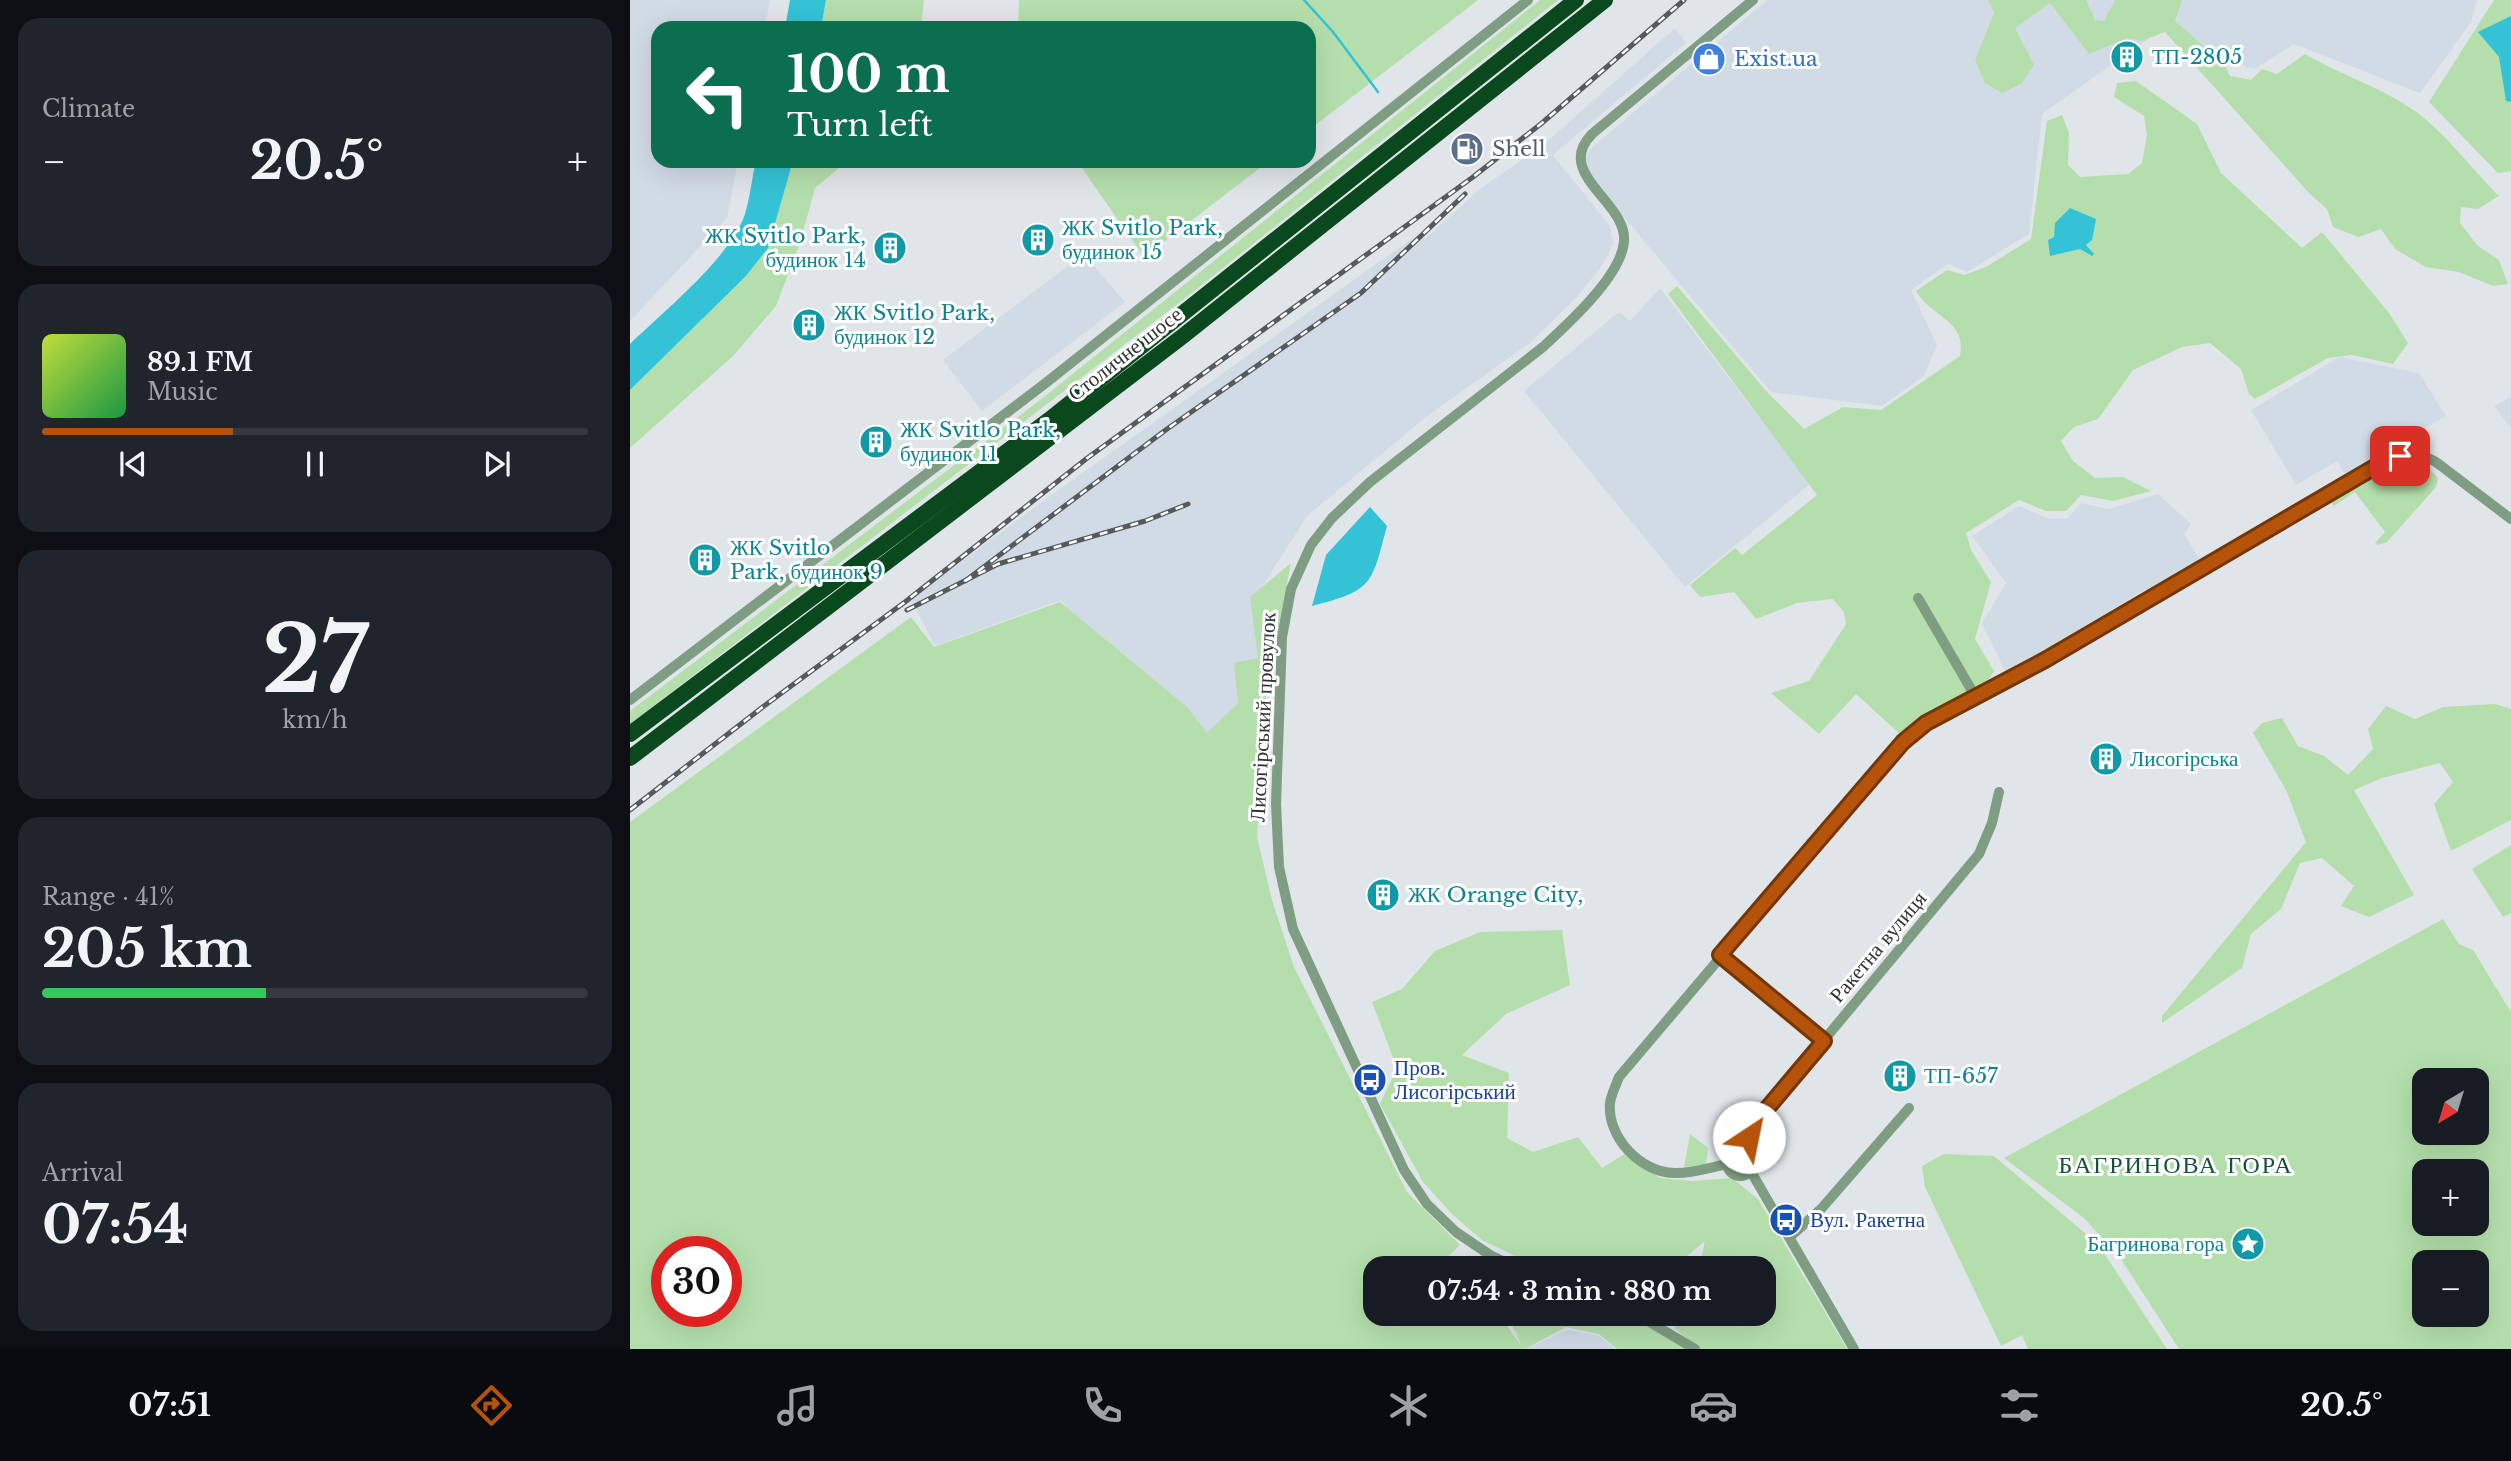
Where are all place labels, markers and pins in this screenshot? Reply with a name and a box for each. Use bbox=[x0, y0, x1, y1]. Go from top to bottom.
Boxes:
building icon: ТП-2805 bbox=[2108, 38, 2146, 76]
shop icon: Exist.ua bbox=[1690, 40, 1728, 78]
place label: ТП-2805 bbox=[2152, 44, 2242, 70]
place label: Exist.ua bbox=[1734, 46, 1818, 72]
fuel station icon: Shell bbox=[1448, 130, 1486, 168]
place label: Shell bbox=[1492, 136, 1546, 162]
place label: ЖК Svitlo Park, будинок 15 bbox=[1062, 215, 1223, 265]
building icon: ЖК Svitlo Park, будинок 15 bbox=[1019, 221, 1057, 259]
place label: ЖК Svitlo Park, будинок 14 bbox=[705, 223, 866, 273]
building icon: ЖК Svitlo Park, будинок 14 bbox=[871, 229, 909, 267]
place label: ЖК Svitlo Park, будинок 12 bbox=[834, 300, 995, 350]
building icon: ЖК Svitlo Park, будинок 12 bbox=[790, 306, 828, 344]
place label: ЖК Svitlo Park, будинок 11 bbox=[900, 417, 1061, 467]
building icon: ЖК Svitlo Park, будинок 11 bbox=[857, 423, 895, 461]
pin bbox=[2370, 426, 2430, 486]
place label: ЖК Svitlo Park, будинок 9 bbox=[730, 535, 883, 585]
building icon: ЖК Svitlo Park, будинок 9 bbox=[686, 541, 724, 579]
building icon: Лисогірська bbox=[2087, 740, 2125, 778]
place label: Лисогірська bbox=[2130, 746, 2239, 772]
building icon: ЖК Orange City, bbox=[1364, 876, 1402, 914]
place label: ЖК Orange City, bbox=[1408, 882, 1583, 908]
place label: Пров. Лисогірський bbox=[1394, 1055, 1516, 1105]
building icon: ТП-657 bbox=[1881, 1057, 1919, 1095]
bus stop icon: Пров. Лисогірський bbox=[1351, 1061, 1389, 1099]
place label: ТП-657 bbox=[1924, 1063, 1998, 1089]
bus stop icon: Вул. Ракетна bbox=[1767, 1201, 1805, 1239]
place label: Вул. Ракетна bbox=[1810, 1207, 1926, 1233]
place icon: Багринова гора bbox=[2229, 1225, 2267, 1263]
place label: Багринова гора bbox=[2087, 1231, 2225, 1257]

